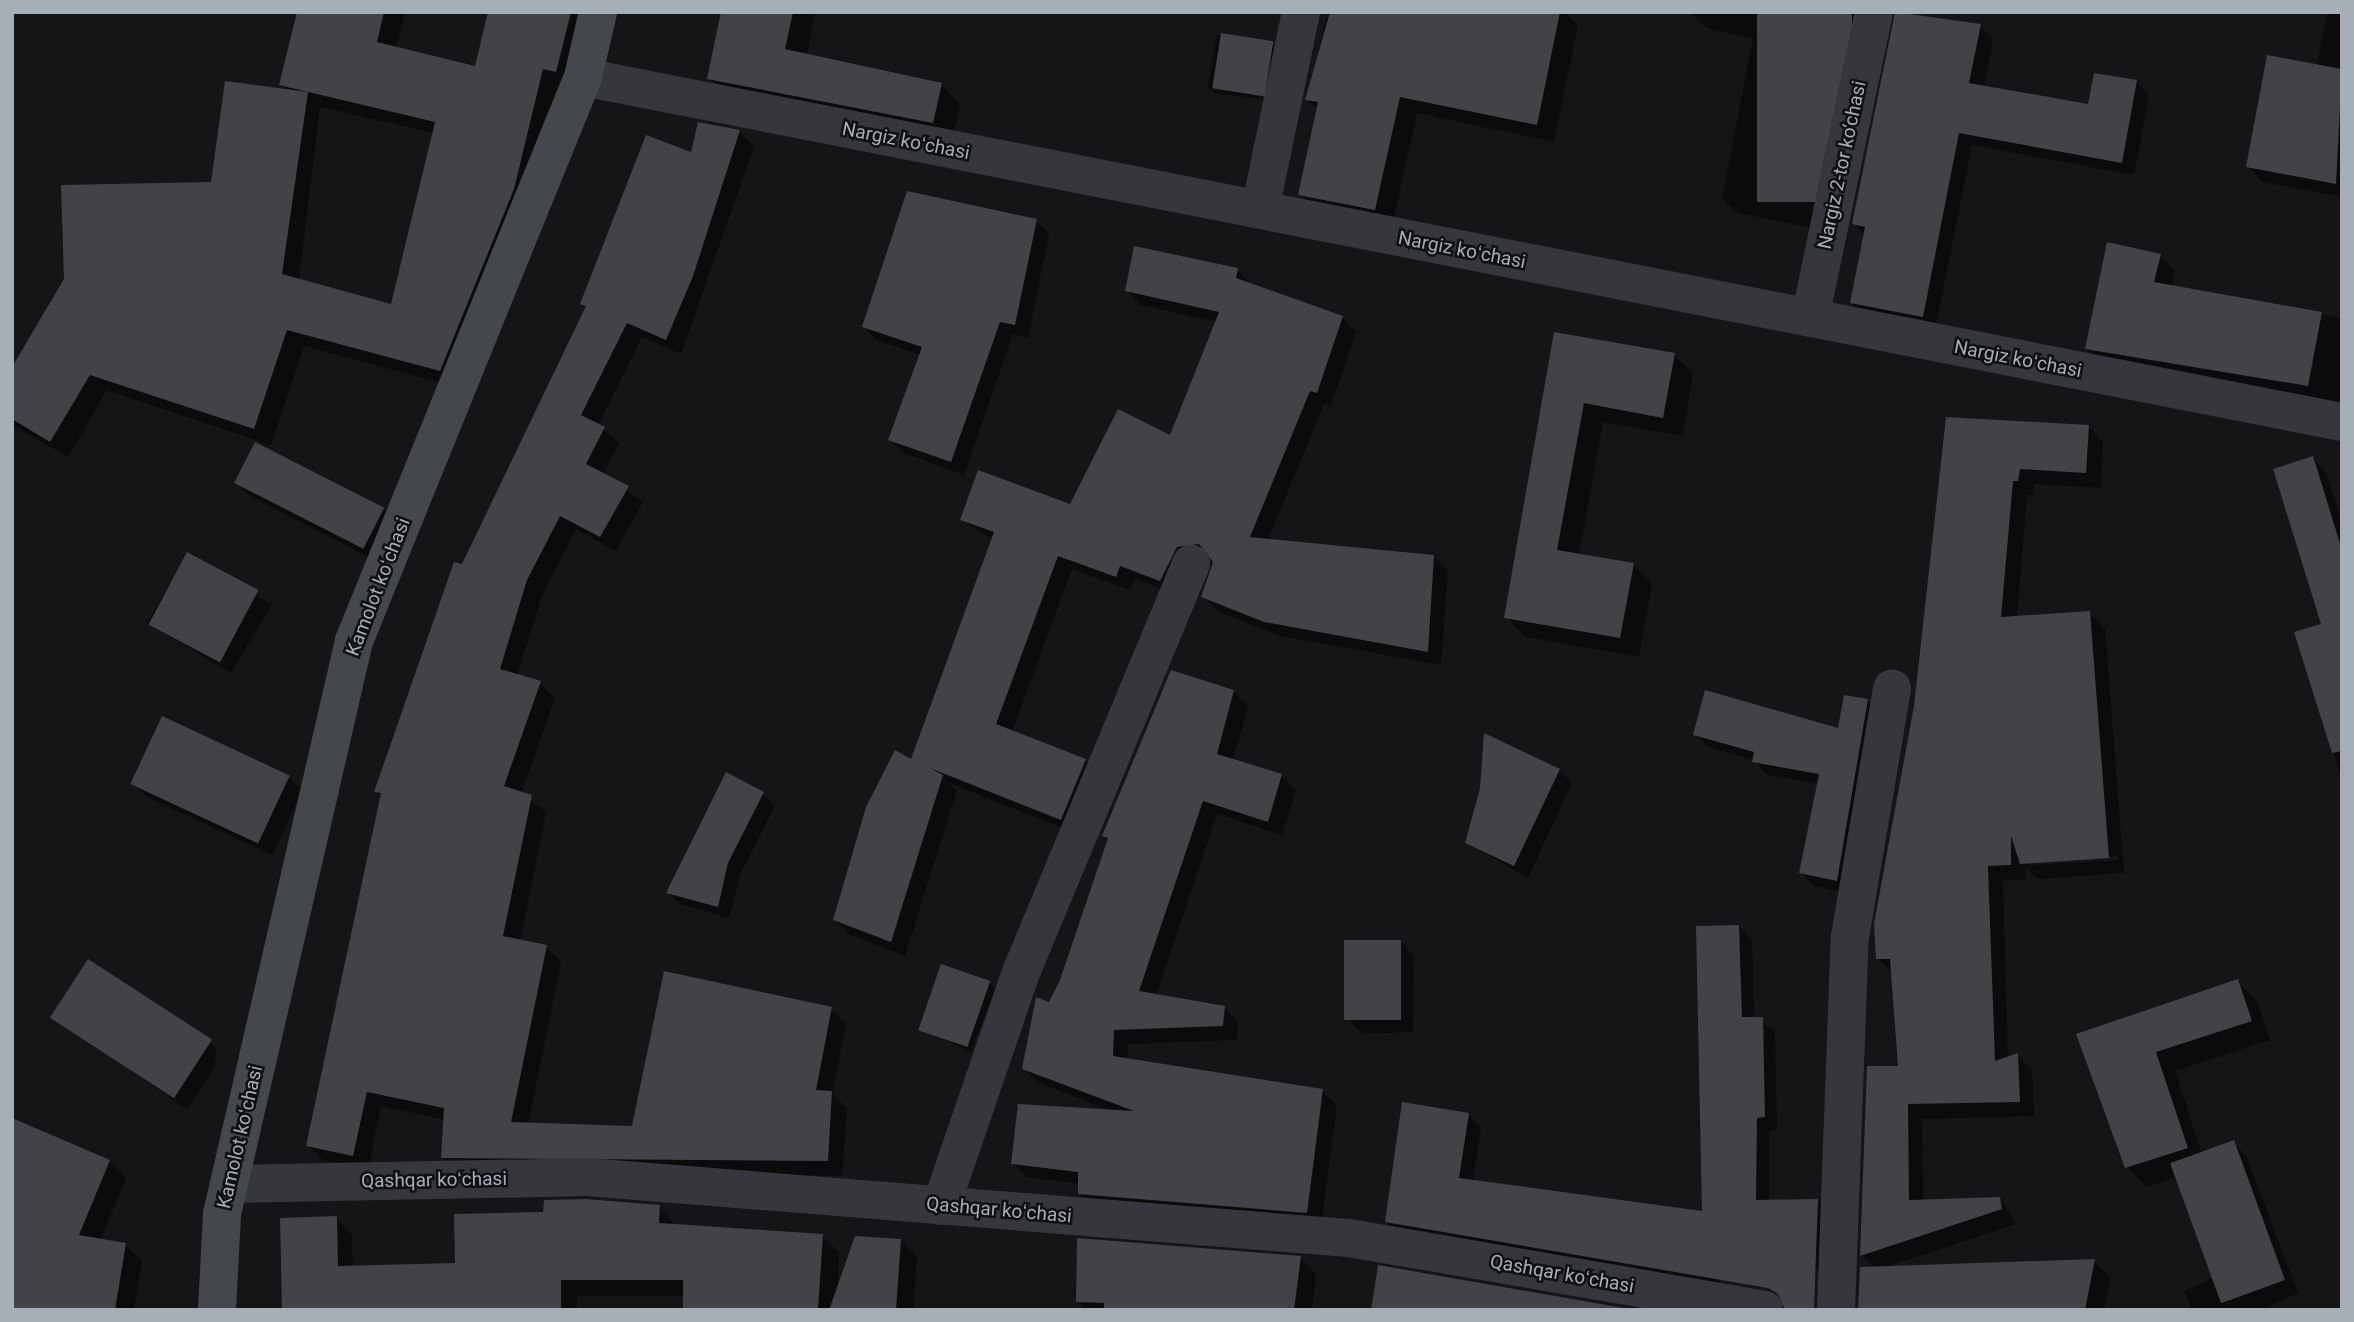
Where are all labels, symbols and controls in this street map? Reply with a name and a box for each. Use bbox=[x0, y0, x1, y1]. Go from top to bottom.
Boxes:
street label: Nargiz 2-tor ko‘chasi bbox=[1813, 79, 1871, 251]
street label: Nargiz koʻchasi bbox=[840, 117, 972, 165]
street label: Nargiz koʻchasi bbox=[1396, 226, 1528, 274]
street label: Nargiz koʻchasi bbox=[1952, 335, 2084, 383]
street label: Kamolot koʻchasi bbox=[341, 515, 415, 659]
street label: Kamolot koʻchasi bbox=[212, 1063, 268, 1211]
street label: Qashqar koʻchasi bbox=[361, 1167, 507, 1193]
street label: Qashqar koʻchasi bbox=[925, 1192, 1073, 1228]
street label: Qashqar koʻchasi bbox=[1488, 1250, 1636, 1298]

